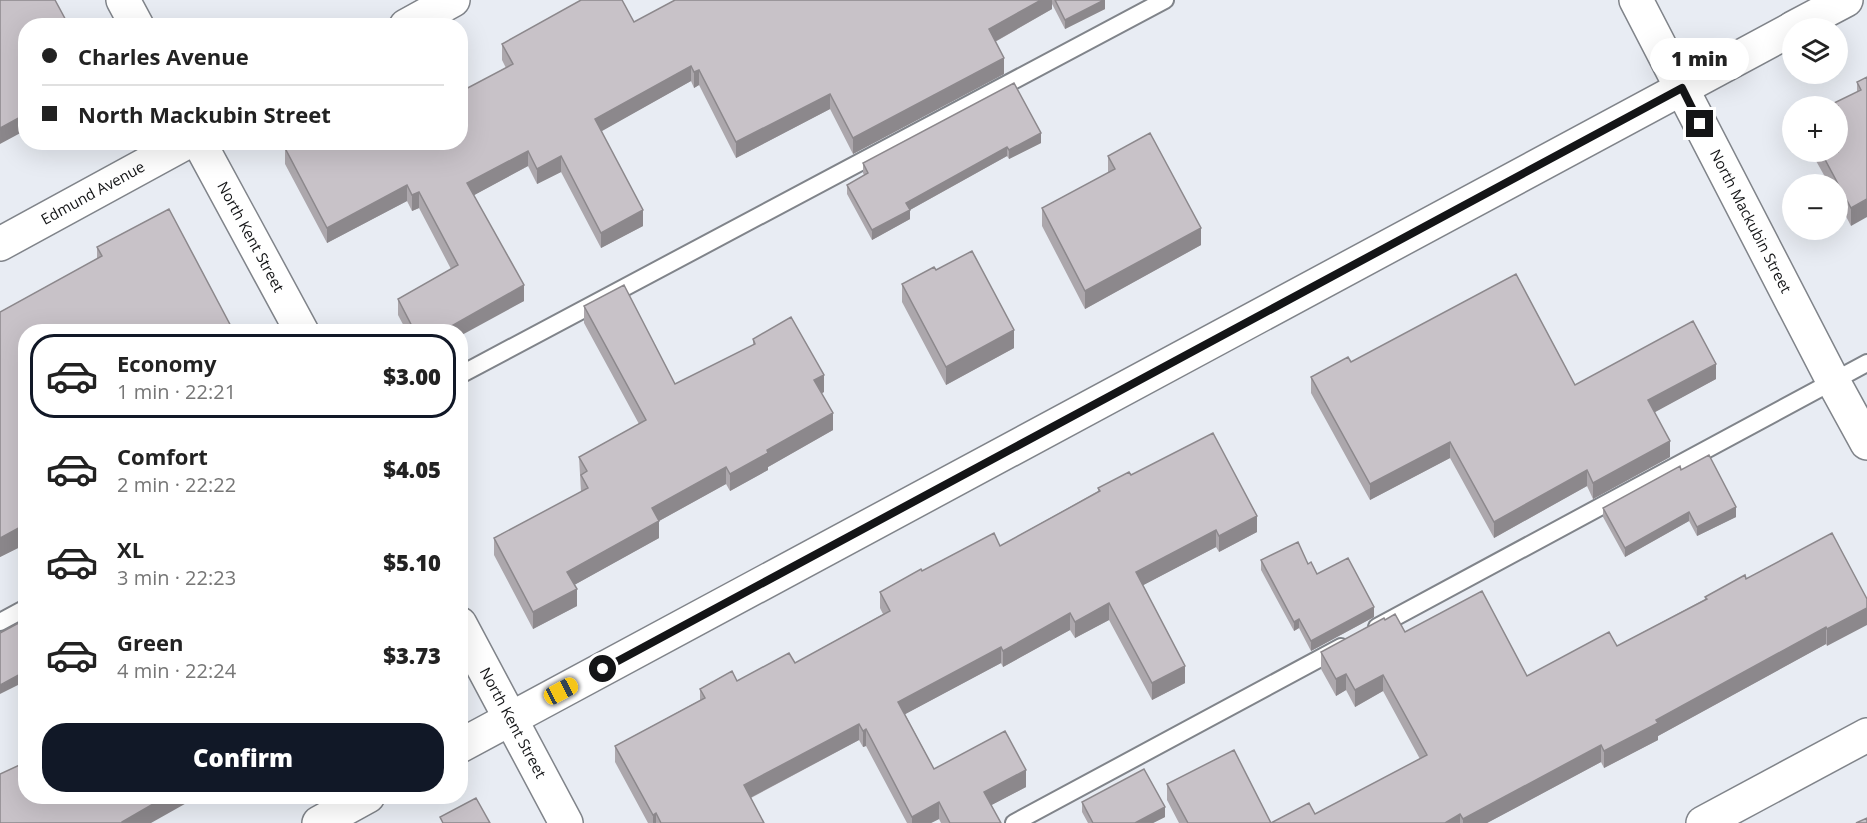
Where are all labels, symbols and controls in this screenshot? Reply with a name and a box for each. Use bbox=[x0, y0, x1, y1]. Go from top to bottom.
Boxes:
map controls bbox=[1782, 18, 1848, 240]
button: layers bbox=[1782, 18, 1848, 84]
callout: 1 min bbox=[1650, 37, 1750, 79]
text: Charles Avenue bbox=[78, 41, 249, 71]
text: 1 min bbox=[1671, 45, 1728, 72]
button: + bbox=[1782, 96, 1848, 162]
text: North Mackubin Street bbox=[78, 99, 331, 129]
route end bbox=[1686, 110, 1713, 137]
street label: North Mackubin Street bbox=[1706, 145, 1797, 296]
street label: Edmund Avenue bbox=[37, 156, 148, 229]
button: − bbox=[1782, 174, 1848, 240]
street label: North Kent Street bbox=[213, 178, 289, 295]
text: Economy bbox=[117, 348, 216, 378]
icon: car bbox=[45, 349, 99, 403]
text: $3.00 bbox=[383, 361, 441, 391]
text: 1 min · 22:21 bbox=[117, 378, 236, 405]
text: Comfort bbox=[117, 441, 208, 471]
icon: car bbox=[45, 442, 99, 496]
text: $4.05 bbox=[383, 454, 441, 484]
text: 2 min · 22:22 bbox=[117, 471, 236, 498]
text: XL bbox=[117, 534, 144, 564]
icon: car bbox=[45, 535, 99, 589]
text: $5.10 bbox=[383, 547, 441, 577]
text: 3 min · 22:23 bbox=[117, 564, 236, 591]
text: Green bbox=[117, 627, 183, 657]
icon: car bbox=[45, 628, 99, 682]
text: $3.73 bbox=[383, 640, 441, 670]
route start bbox=[589, 655, 616, 682]
text: 4 min · 22:24 bbox=[117, 657, 236, 684]
street label: North Kent Street bbox=[476, 663, 551, 781]
car bbox=[541, 675, 581, 707]
button: Confirm bbox=[42, 723, 444, 792]

